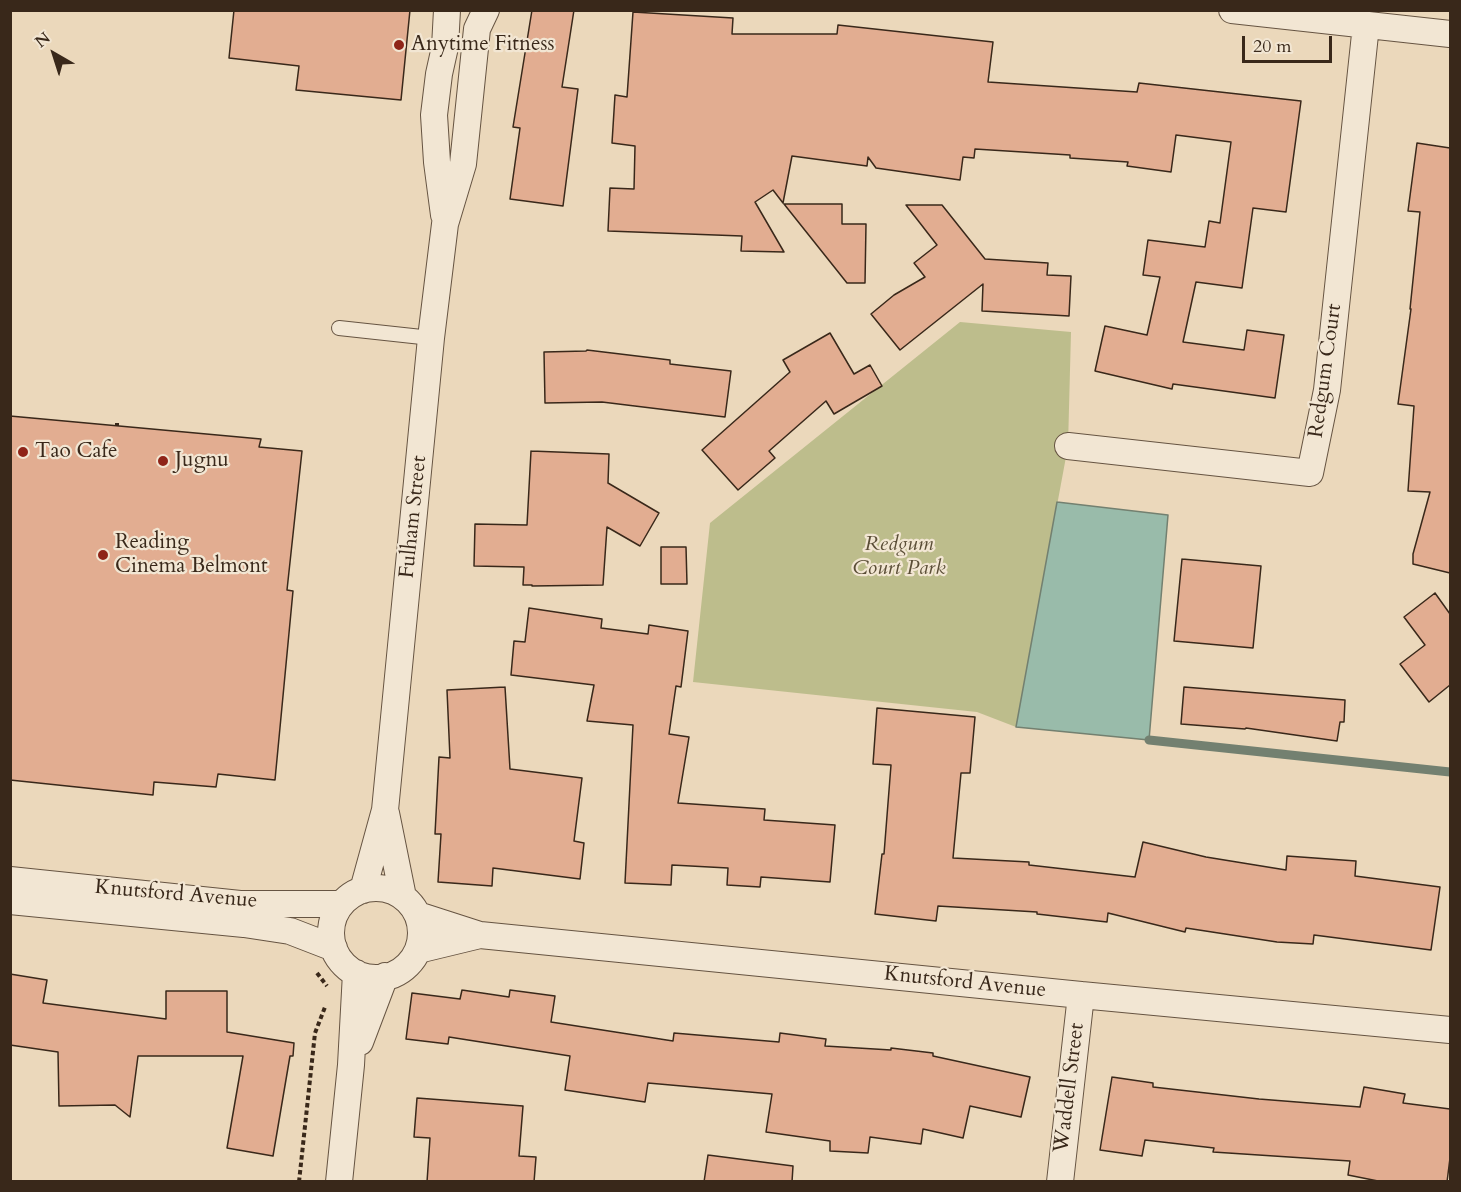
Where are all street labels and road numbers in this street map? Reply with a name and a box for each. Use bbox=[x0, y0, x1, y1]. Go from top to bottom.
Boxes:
street label: Redgum Court bbox=[1304, 302, 1348, 440]
street label: Fulham Street bbox=[395, 454, 433, 580]
street label: Knutsford Avenue bbox=[94, 875, 258, 915]
street label: Knutsford Avenue bbox=[883, 962, 1047, 1004]
street label: Waddell Street bbox=[1050, 1021, 1090, 1155]

